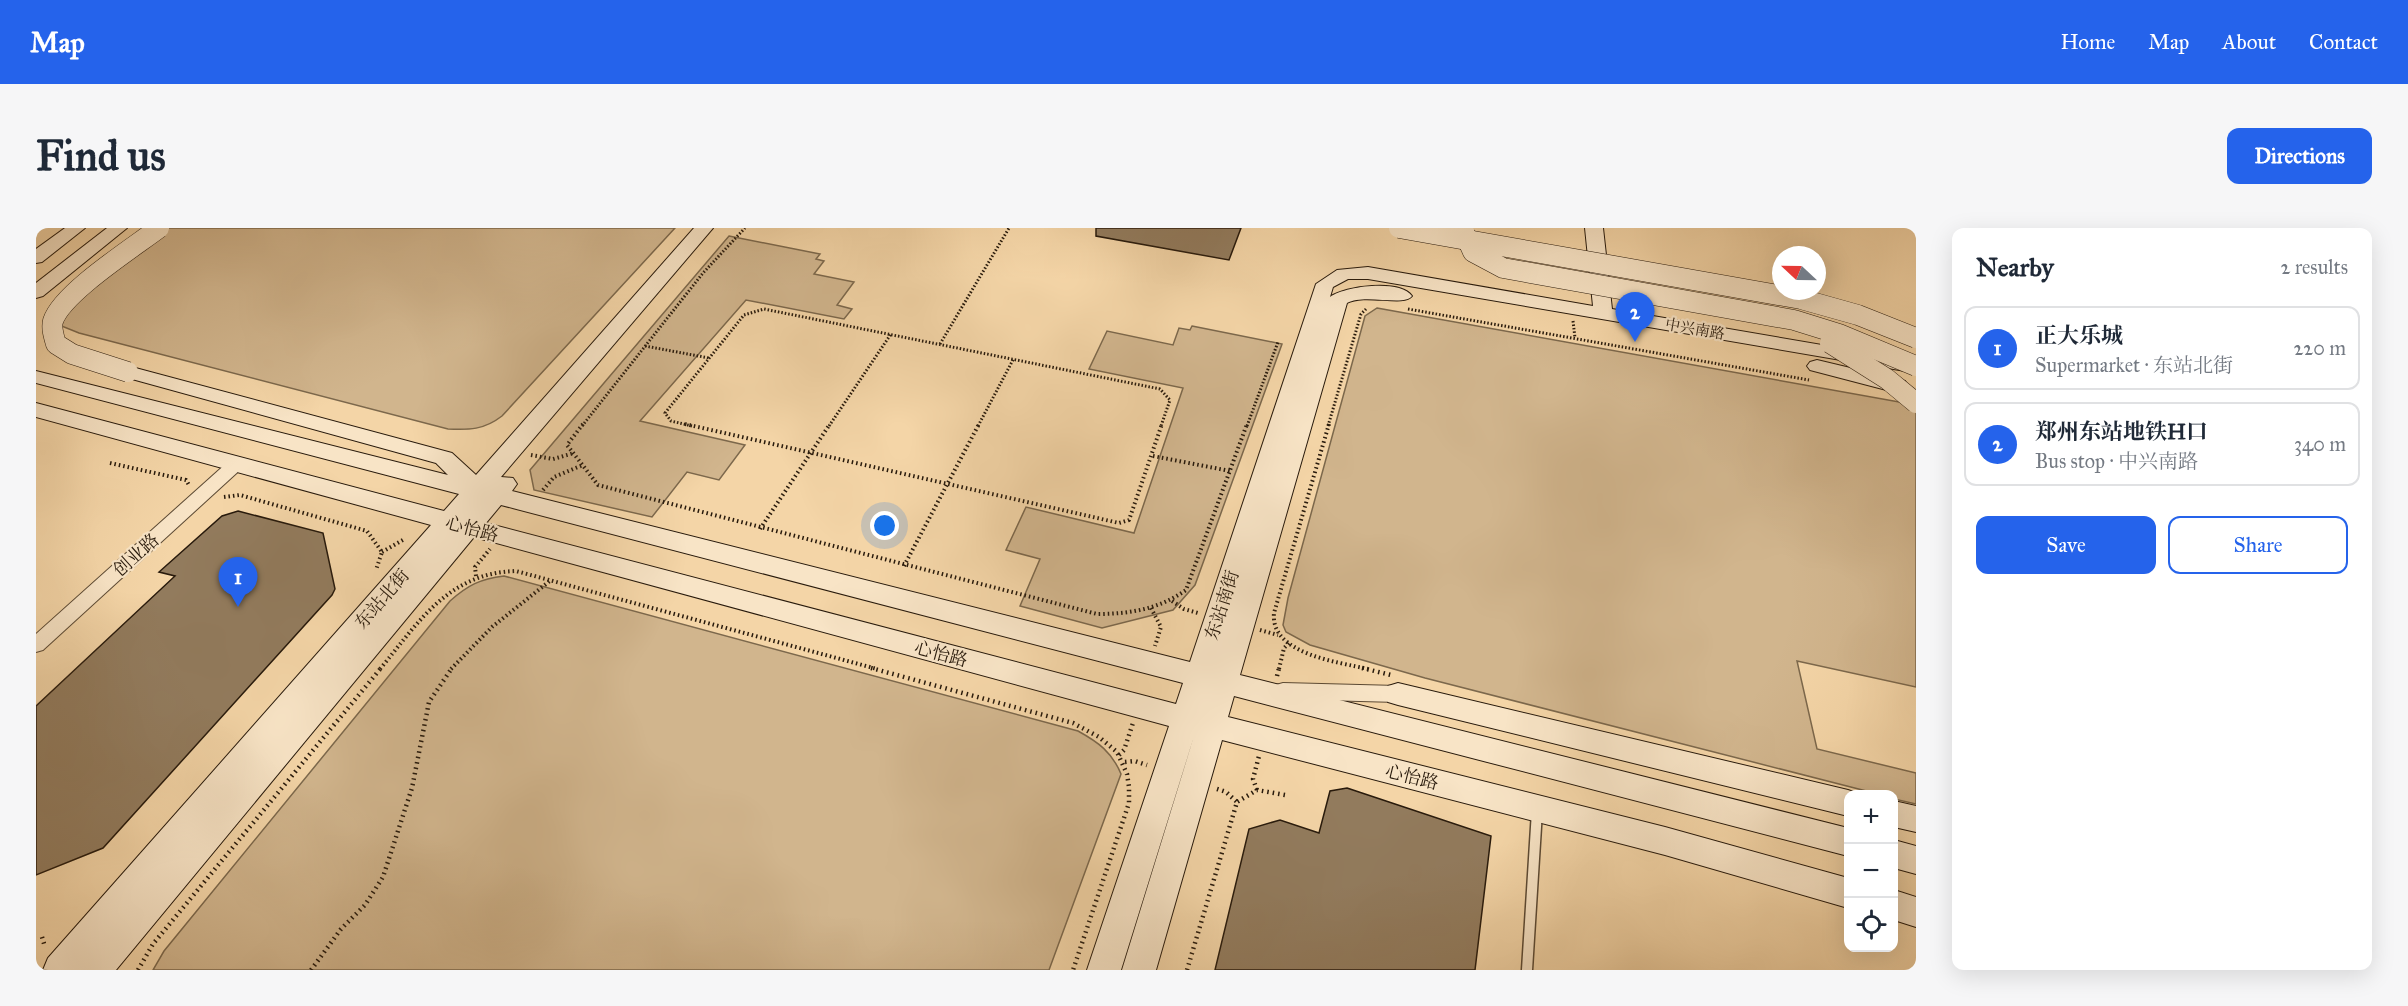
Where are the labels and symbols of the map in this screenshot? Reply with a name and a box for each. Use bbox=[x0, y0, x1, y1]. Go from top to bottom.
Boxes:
north arrow bbox=[1772, 246, 1826, 300]
pin: 2 bbox=[1616, 292, 1654, 342]
street label: 中兴南路 bbox=[1664, 315, 1726, 343]
street label: 心怡路 bbox=[443, 511, 501, 547]
your location bbox=[870, 511, 899, 540]
street label: 创业路 bbox=[109, 529, 163, 581]
pin: 1 bbox=[218, 558, 258, 607]
street label: 东站北街 bbox=[350, 565, 414, 633]
street label: 东站南街 bbox=[1200, 567, 1244, 643]
street label: 心怡路 bbox=[912, 636, 970, 672]
street label: 心怡路 bbox=[1383, 760, 1441, 794]

